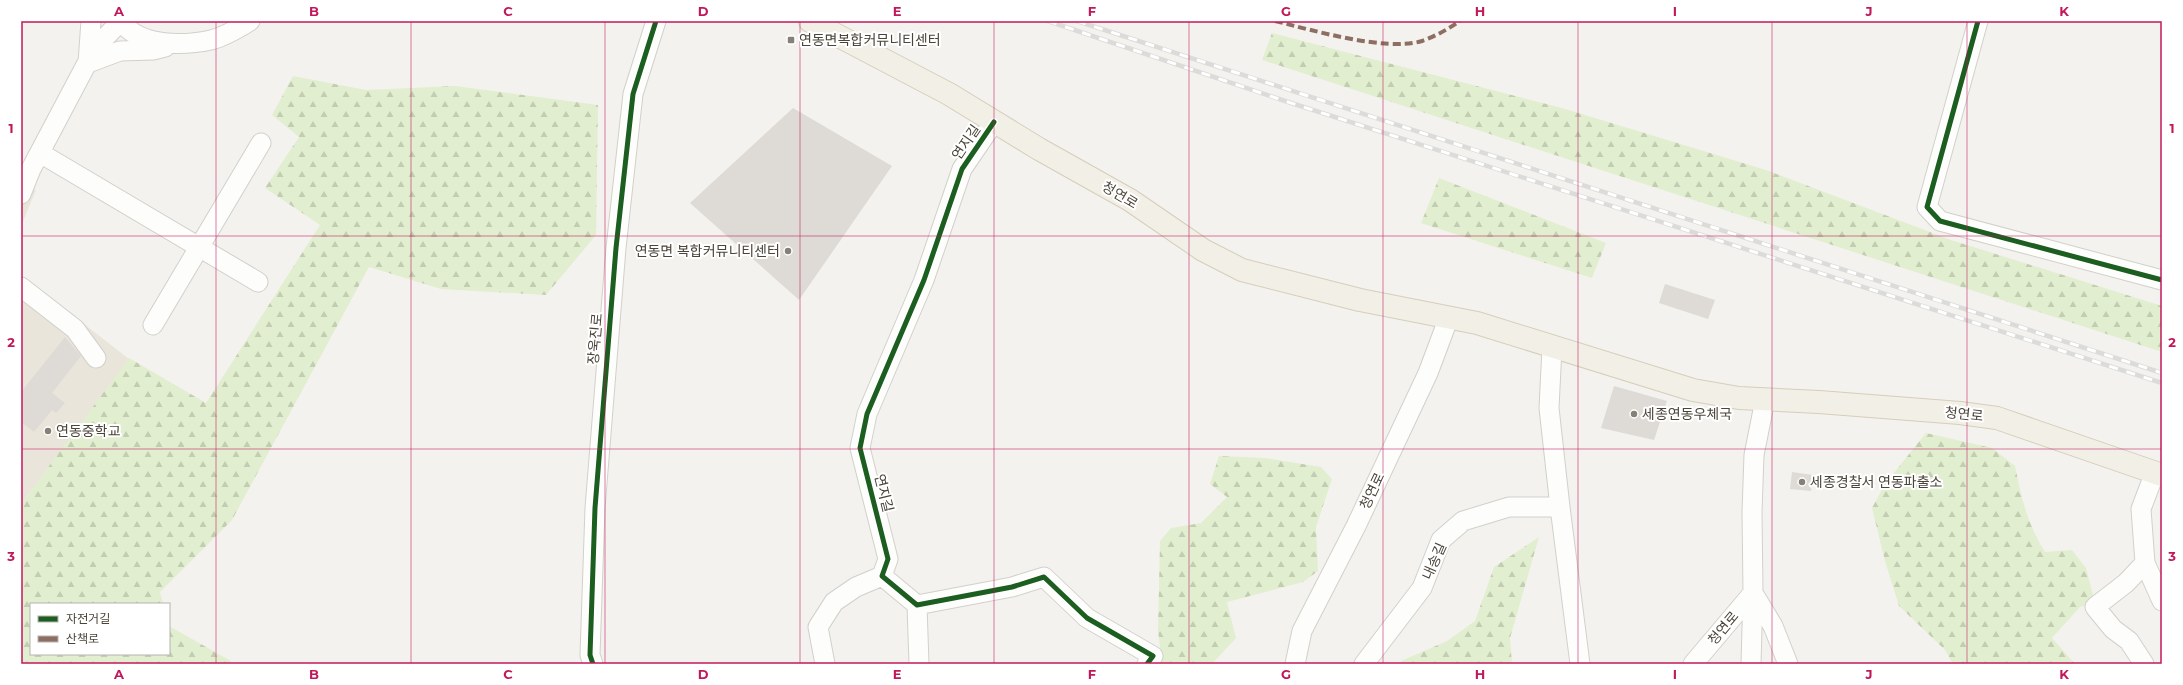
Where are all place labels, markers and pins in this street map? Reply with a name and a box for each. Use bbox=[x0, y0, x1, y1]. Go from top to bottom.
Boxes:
place label: 연동면복합커뮤니티센터 bbox=[799, 31, 941, 49]
marker: 연동면복합커뮤니티센터 bbox=[786, 35, 796, 45]
place label: 연동면 복합커뮤니티센터 bbox=[635, 242, 780, 260]
marker: 연동면 복합커뮤니티센터 bbox=[783, 246, 793, 256]
place label: 세종연동우체국 bbox=[1642, 405, 1732, 423]
marker: 세종연동우체국 bbox=[1629, 409, 1639, 419]
place label: 연동중학교 bbox=[56, 422, 121, 440]
marker: 연동중학교 bbox=[43, 426, 53, 436]
place label: 세종경찰서 연동파출소 bbox=[1810, 473, 1943, 491]
marker: 세종경찰서 연동파출소 bbox=[1797, 477, 1807, 487]

